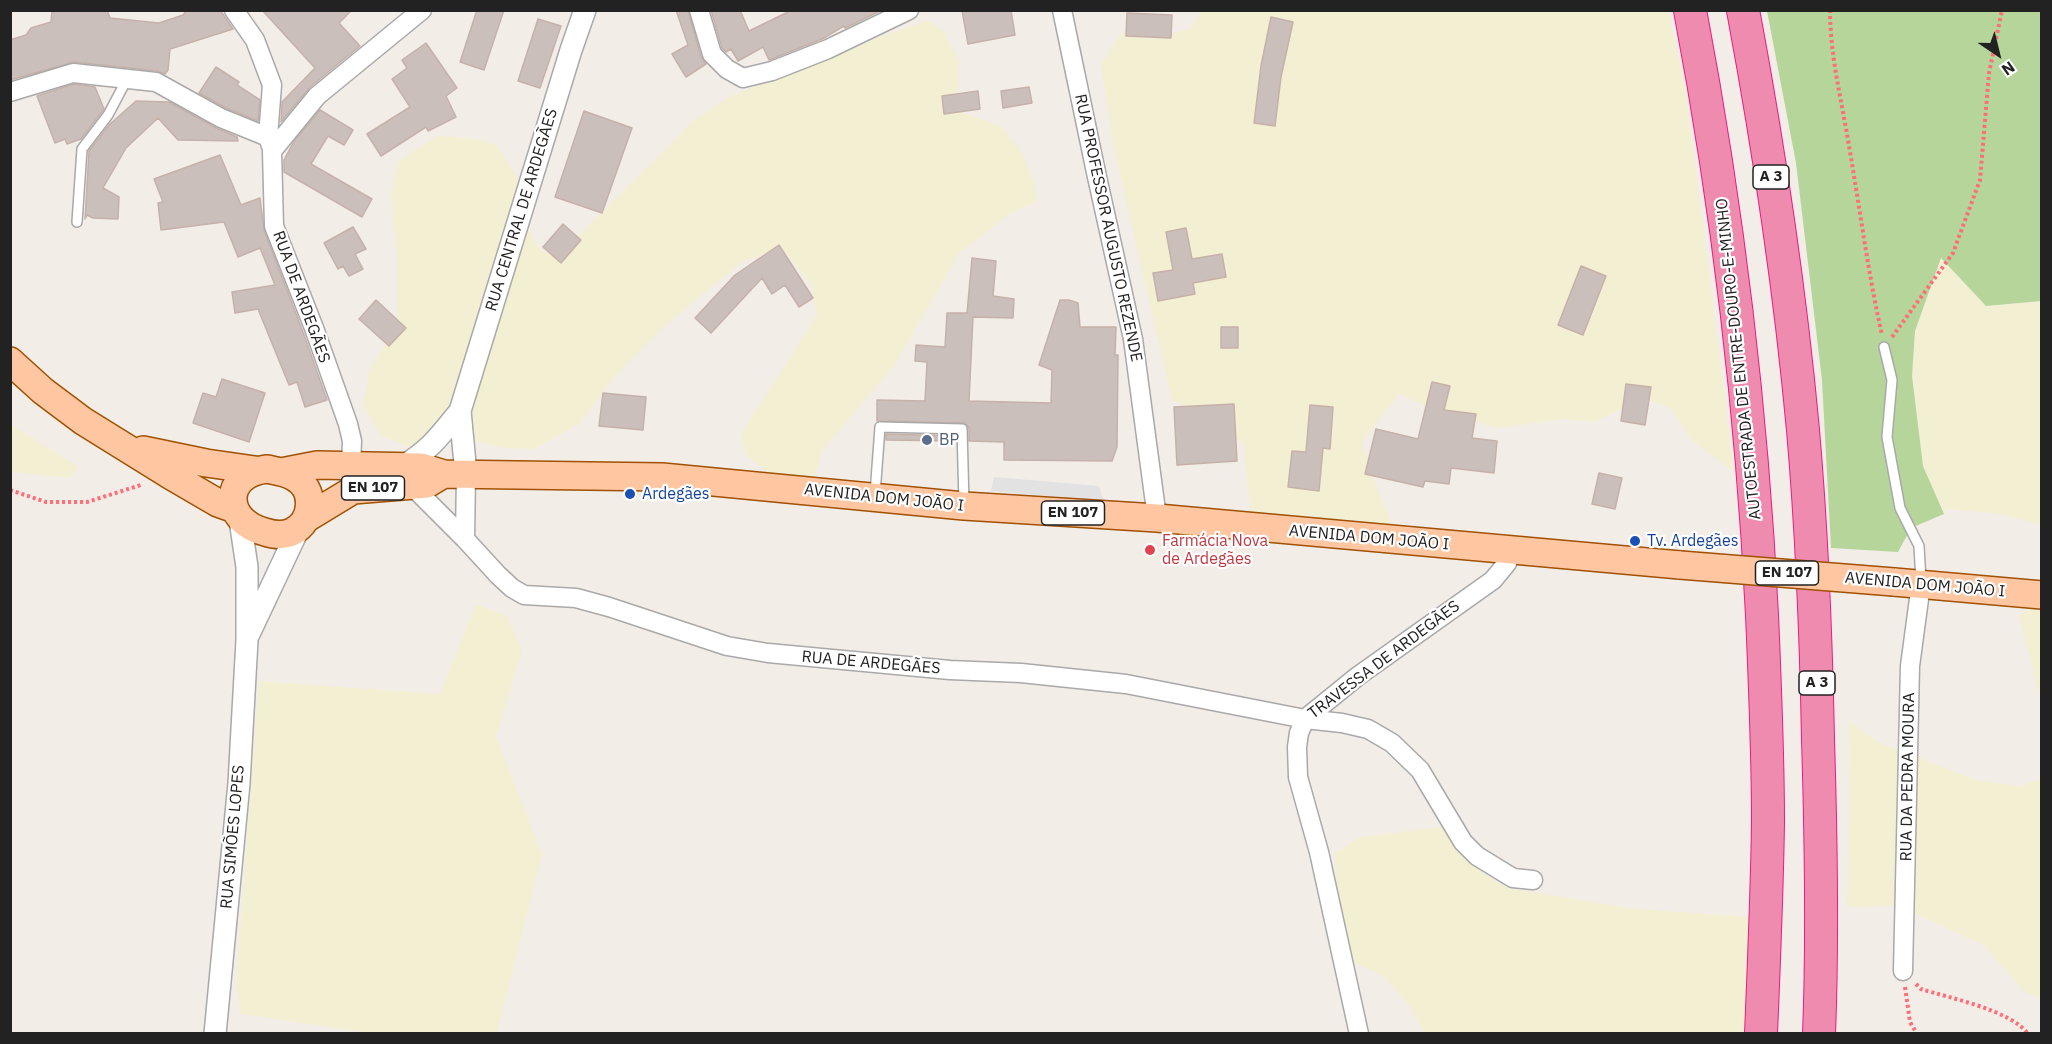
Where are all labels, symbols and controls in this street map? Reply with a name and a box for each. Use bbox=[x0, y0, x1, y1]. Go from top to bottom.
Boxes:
north arrow bbox=[1968, 24, 2028, 84]
text: N bbox=[1998, 57, 2019, 80]
street label: RUA PROFESSOR AUGUSTO REZENDE bbox=[1070, 92, 1146, 364]
street label: RUA CENTRAL DE ARDEGÃES bbox=[482, 106, 562, 314]
road number: A 3 bbox=[1753, 165, 1789, 189]
street label: AUTOESTRADA DE ENTRE-DOURO-E-MINHO bbox=[1713, 197, 1765, 521]
street label: RUA DE ARDEGÃES bbox=[268, 228, 334, 366]
place label: BP bbox=[939, 430, 959, 450]
marker: BP bbox=[920, 433, 934, 447]
road number: EN 107 bbox=[342, 476, 404, 500]
street label: AVENIDA DOM JOÃO I bbox=[803, 480, 965, 516]
place label: Ardegães bbox=[642, 484, 710, 504]
marker: Ardegães bbox=[623, 487, 637, 501]
road number: EN 107 bbox=[1042, 501, 1104, 525]
street label: AVENIDA DOM JOÃO I bbox=[1288, 521, 1450, 555]
place label: Farmácia Nova de Ardegães bbox=[1162, 531, 1268, 569]
place label: Tv. Ardegães bbox=[1647, 531, 1738, 551]
marker: Tv. Ardegães bbox=[1628, 534, 1642, 548]
marker: Farmácia Nova de Ardegães bbox=[1143, 543, 1157, 557]
road number: EN 107 bbox=[1756, 561, 1818, 585]
street label: AVENIDA DOM JOÃO I bbox=[1844, 568, 2006, 602]
street label: TRAVESSA DE ARDEGÃES bbox=[1304, 597, 1464, 723]
street label: RUA DE ARDEGÃES bbox=[801, 647, 941, 679]
road number: A 3 bbox=[1799, 671, 1835, 695]
street label: RUA DA PEDRA MOURA bbox=[1897, 692, 1919, 862]
street label: RUA SIMÕES LOPES bbox=[217, 764, 249, 910]

